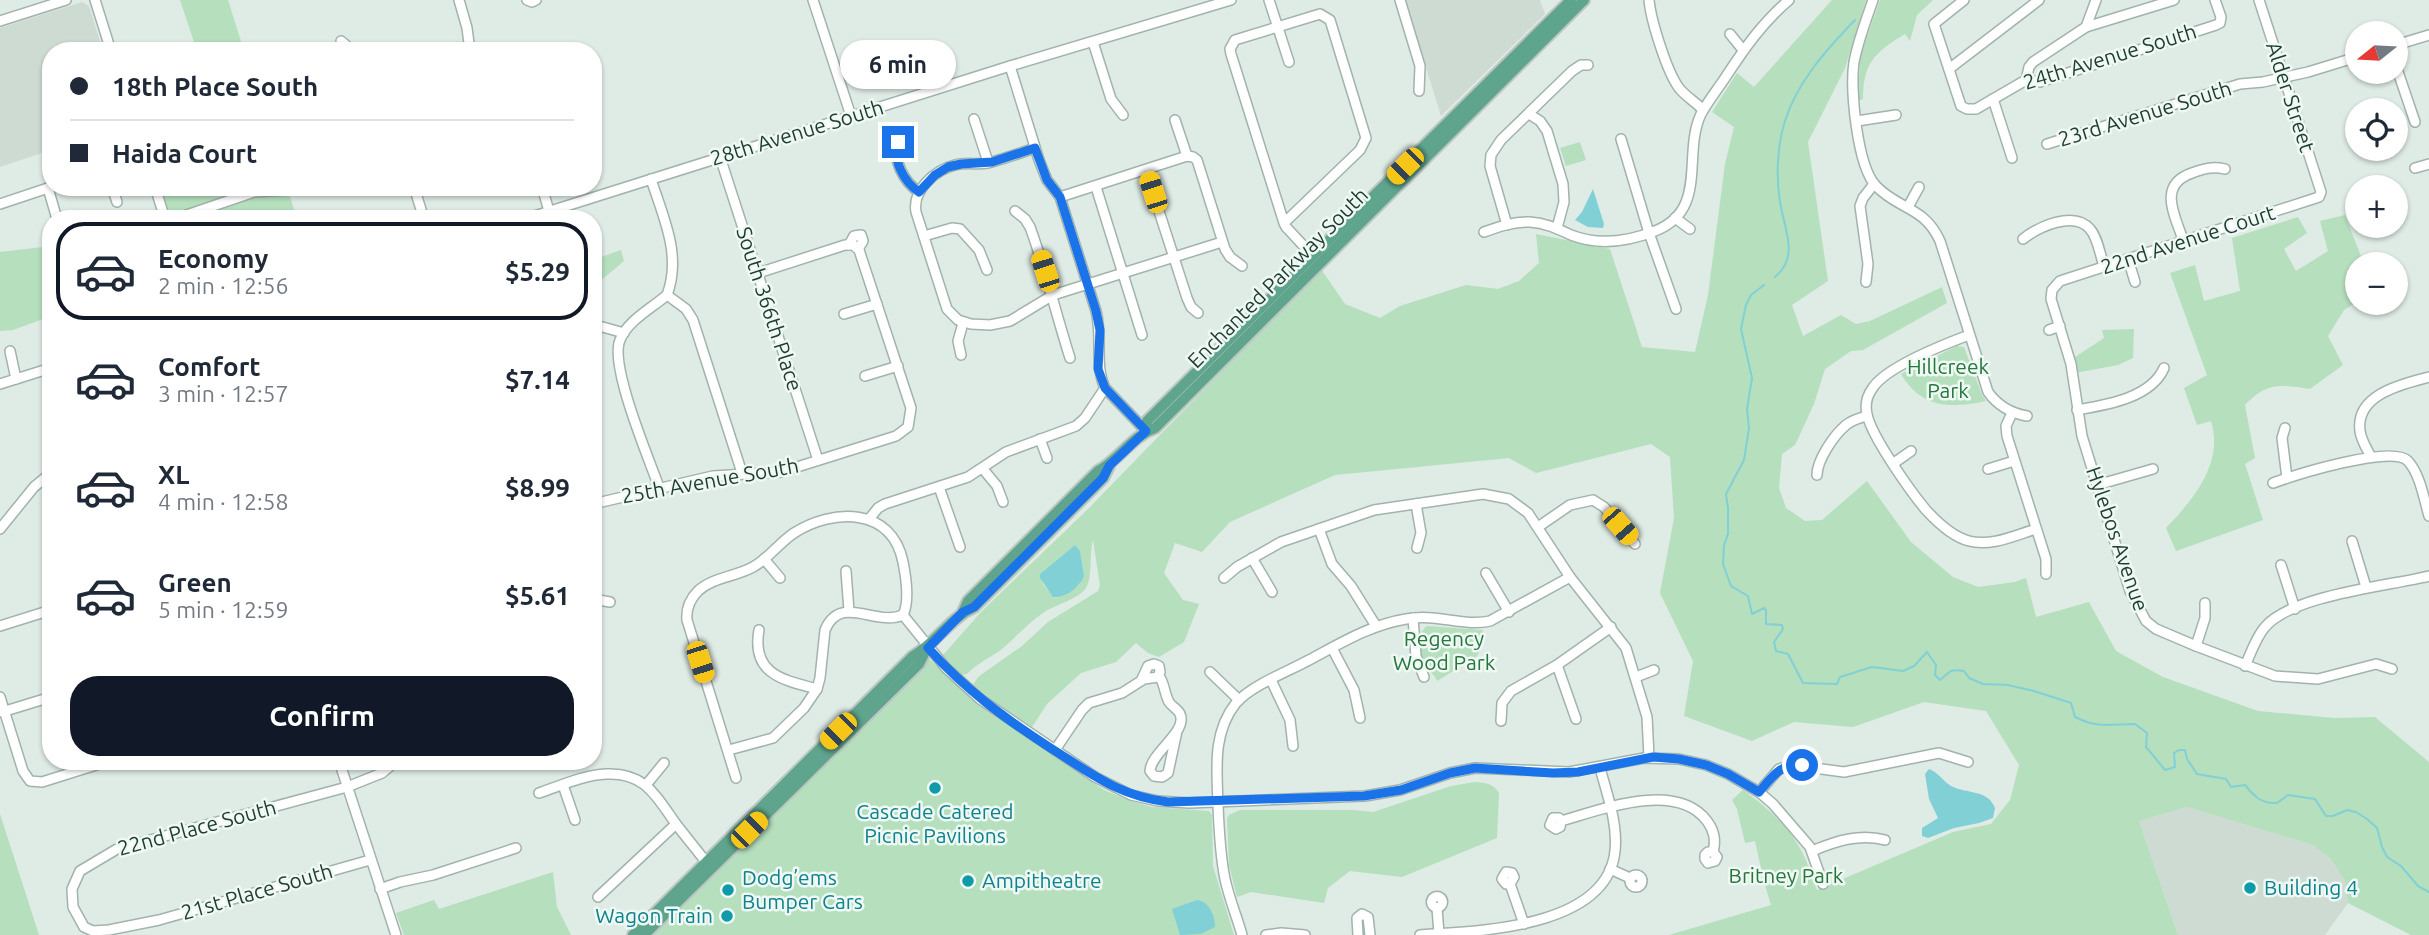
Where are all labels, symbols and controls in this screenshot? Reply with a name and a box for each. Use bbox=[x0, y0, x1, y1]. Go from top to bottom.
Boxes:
street label: 24th Avenue South bbox=[2020, 18, 2199, 94]
north arrow bbox=[2345, 21, 2408, 84]
map controls bbox=[2345, 21, 2408, 315]
street label: Alder Street bbox=[2262, 39, 2320, 155]
callout: 6 min bbox=[840, 40, 956, 90]
text: 6 min bbox=[869, 52, 927, 77]
text: 18th Place South bbox=[112, 72, 318, 101]
street label: 23rd Avenue South bbox=[2055, 75, 2234, 151]
street label: 28th Avenue South bbox=[707, 94, 886, 170]
button: locate bbox=[2345, 98, 2408, 161]
route end bbox=[882, 126, 914, 158]
text: Haida Court bbox=[112, 139, 257, 168]
car bbox=[1383, 144, 1428, 188]
car bbox=[1137, 169, 1170, 215]
button: + bbox=[2345, 175, 2408, 238]
street label: Enchanted Parkway South bbox=[1182, 182, 1372, 372]
street label: 22nd Avenue Court bbox=[2098, 200, 2278, 279]
street label: South 366th Place bbox=[732, 224, 808, 394]
icon: car bbox=[74, 240, 137, 303]
text: Economy bbox=[158, 244, 268, 273]
car bbox=[1029, 248, 1062, 294]
button: − bbox=[2345, 252, 2408, 315]
text: $5.29 bbox=[505, 257, 570, 286]
text: 2 min · 12:56 bbox=[158, 273, 289, 298]
icon: car bbox=[74, 348, 137, 411]
text: Comfort bbox=[158, 352, 261, 381]
park label: Hillcreek Park bbox=[1907, 354, 1990, 402]
text: $7.14 bbox=[505, 365, 570, 394]
text: 3 min · 12:57 bbox=[158, 381, 289, 406]
street label: 25th Avenue South bbox=[619, 453, 800, 507]
icon: car bbox=[74, 456, 137, 519]
text: XL bbox=[158, 460, 189, 489]
street label: Hylebos Avenue bbox=[2082, 463, 2154, 614]
text: $8.99 bbox=[505, 473, 570, 502]
text: 4 min · 12:58 bbox=[158, 489, 289, 514]
car bbox=[1599, 503, 1642, 549]
icon: car bbox=[74, 564, 137, 627]
text: Green bbox=[158, 568, 232, 597]
text: $5.61 bbox=[505, 581, 570, 610]
text: 5 min · 12:59 bbox=[158, 597, 289, 622]
park label: Regency Wood Park bbox=[1393, 626, 1496, 674]
car bbox=[684, 639, 717, 685]
button: Confirm bbox=[70, 676, 574, 756]
car bbox=[816, 709, 861, 753]
route start bbox=[1786, 749, 1818, 781]
marker: Cascade Catered Picnic Pavilions bbox=[927, 780, 943, 796]
street label: 22nd Place South bbox=[115, 794, 279, 860]
place label: Cascade Catered Picnic Pavilions bbox=[856, 799, 1014, 847]
car bbox=[727, 808, 772, 852]
street label: 21st Place South bbox=[178, 858, 335, 924]
park label: Britney Park bbox=[1729, 863, 1844, 887]
place label: Dodg’ems Bumper Cars bbox=[742, 865, 863, 913]
place label: Ampitheatre bbox=[982, 868, 1102, 892]
marker: Ampitheatre bbox=[960, 873, 976, 889]
place label: Building 4 bbox=[2264, 875, 2358, 899]
marker: Building 4 bbox=[2242, 880, 2258, 896]
marker: Dodg’ems Bumper Cars bbox=[720, 882, 736, 898]
place label: Wagon Train bbox=[595, 903, 713, 927]
marker: Wagon Train bbox=[719, 908, 735, 924]

